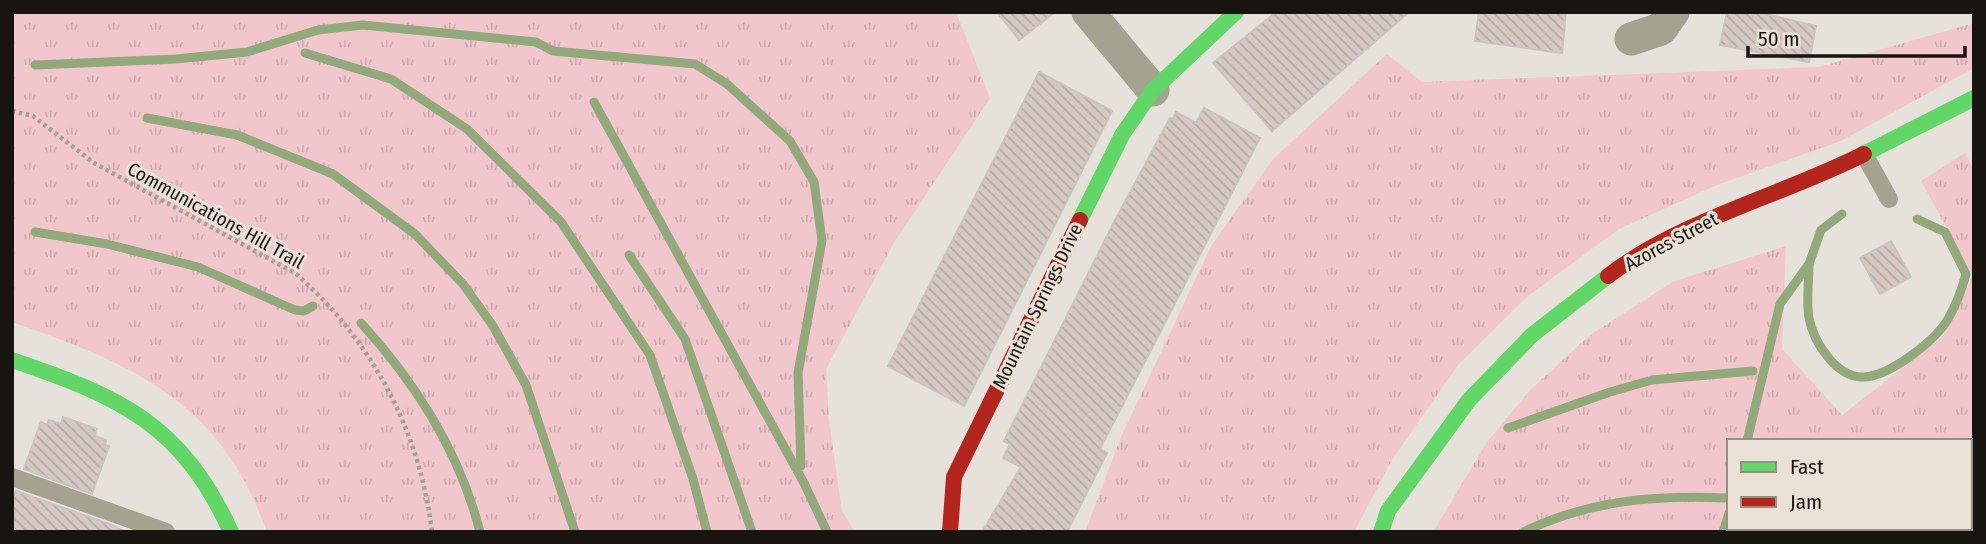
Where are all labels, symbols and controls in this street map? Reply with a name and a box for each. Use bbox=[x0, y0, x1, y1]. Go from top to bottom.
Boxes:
scale bar bbox=[1748, 14, 1965, 58]
text: 50 m bbox=[1758, 26, 1800, 52]
street label: Communications Hill Trail bbox=[123, 157, 308, 274]
street label: Azores Street bbox=[1621, 207, 1722, 276]
street label: Mountain Springs Drive bbox=[988, 220, 1087, 392]
legend bbox=[1727, 439, 1972, 530]
text: Fast bbox=[1790, 454, 1824, 480]
text: Jam bbox=[1790, 489, 1822, 515]

